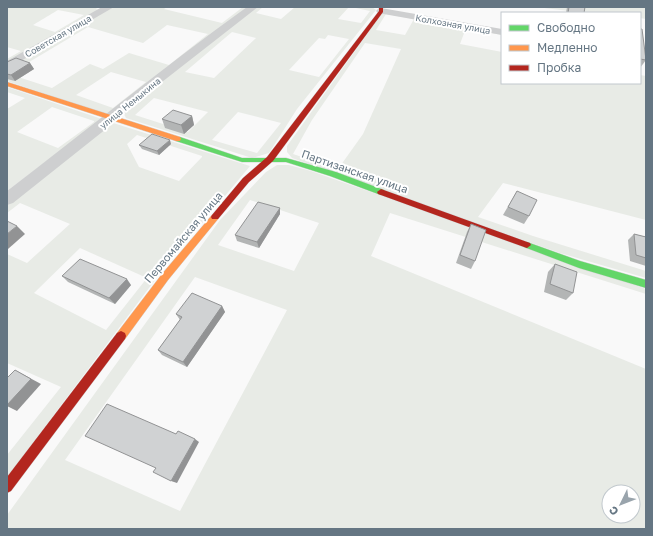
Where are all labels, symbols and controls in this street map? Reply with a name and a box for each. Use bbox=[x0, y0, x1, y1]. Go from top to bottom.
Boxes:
street label: Колхозная улица bbox=[415, 12, 491, 36]
legend bbox=[501, 12, 641, 84]
street label: Советская улица bbox=[23, 13, 93, 59]
text: Свободно bbox=[537, 20, 595, 35]
text: Медленно bbox=[537, 40, 597, 55]
text: Пробка bbox=[537, 60, 581, 75]
street label: улица Немыкина bbox=[97, 75, 163, 131]
street label: Партизанская улица bbox=[300, 147, 410, 195]
street label: Первомайская улица bbox=[141, 189, 225, 285]
north arrow bbox=[601, 484, 641, 524]
text: С bbox=[606, 504, 621, 518]

